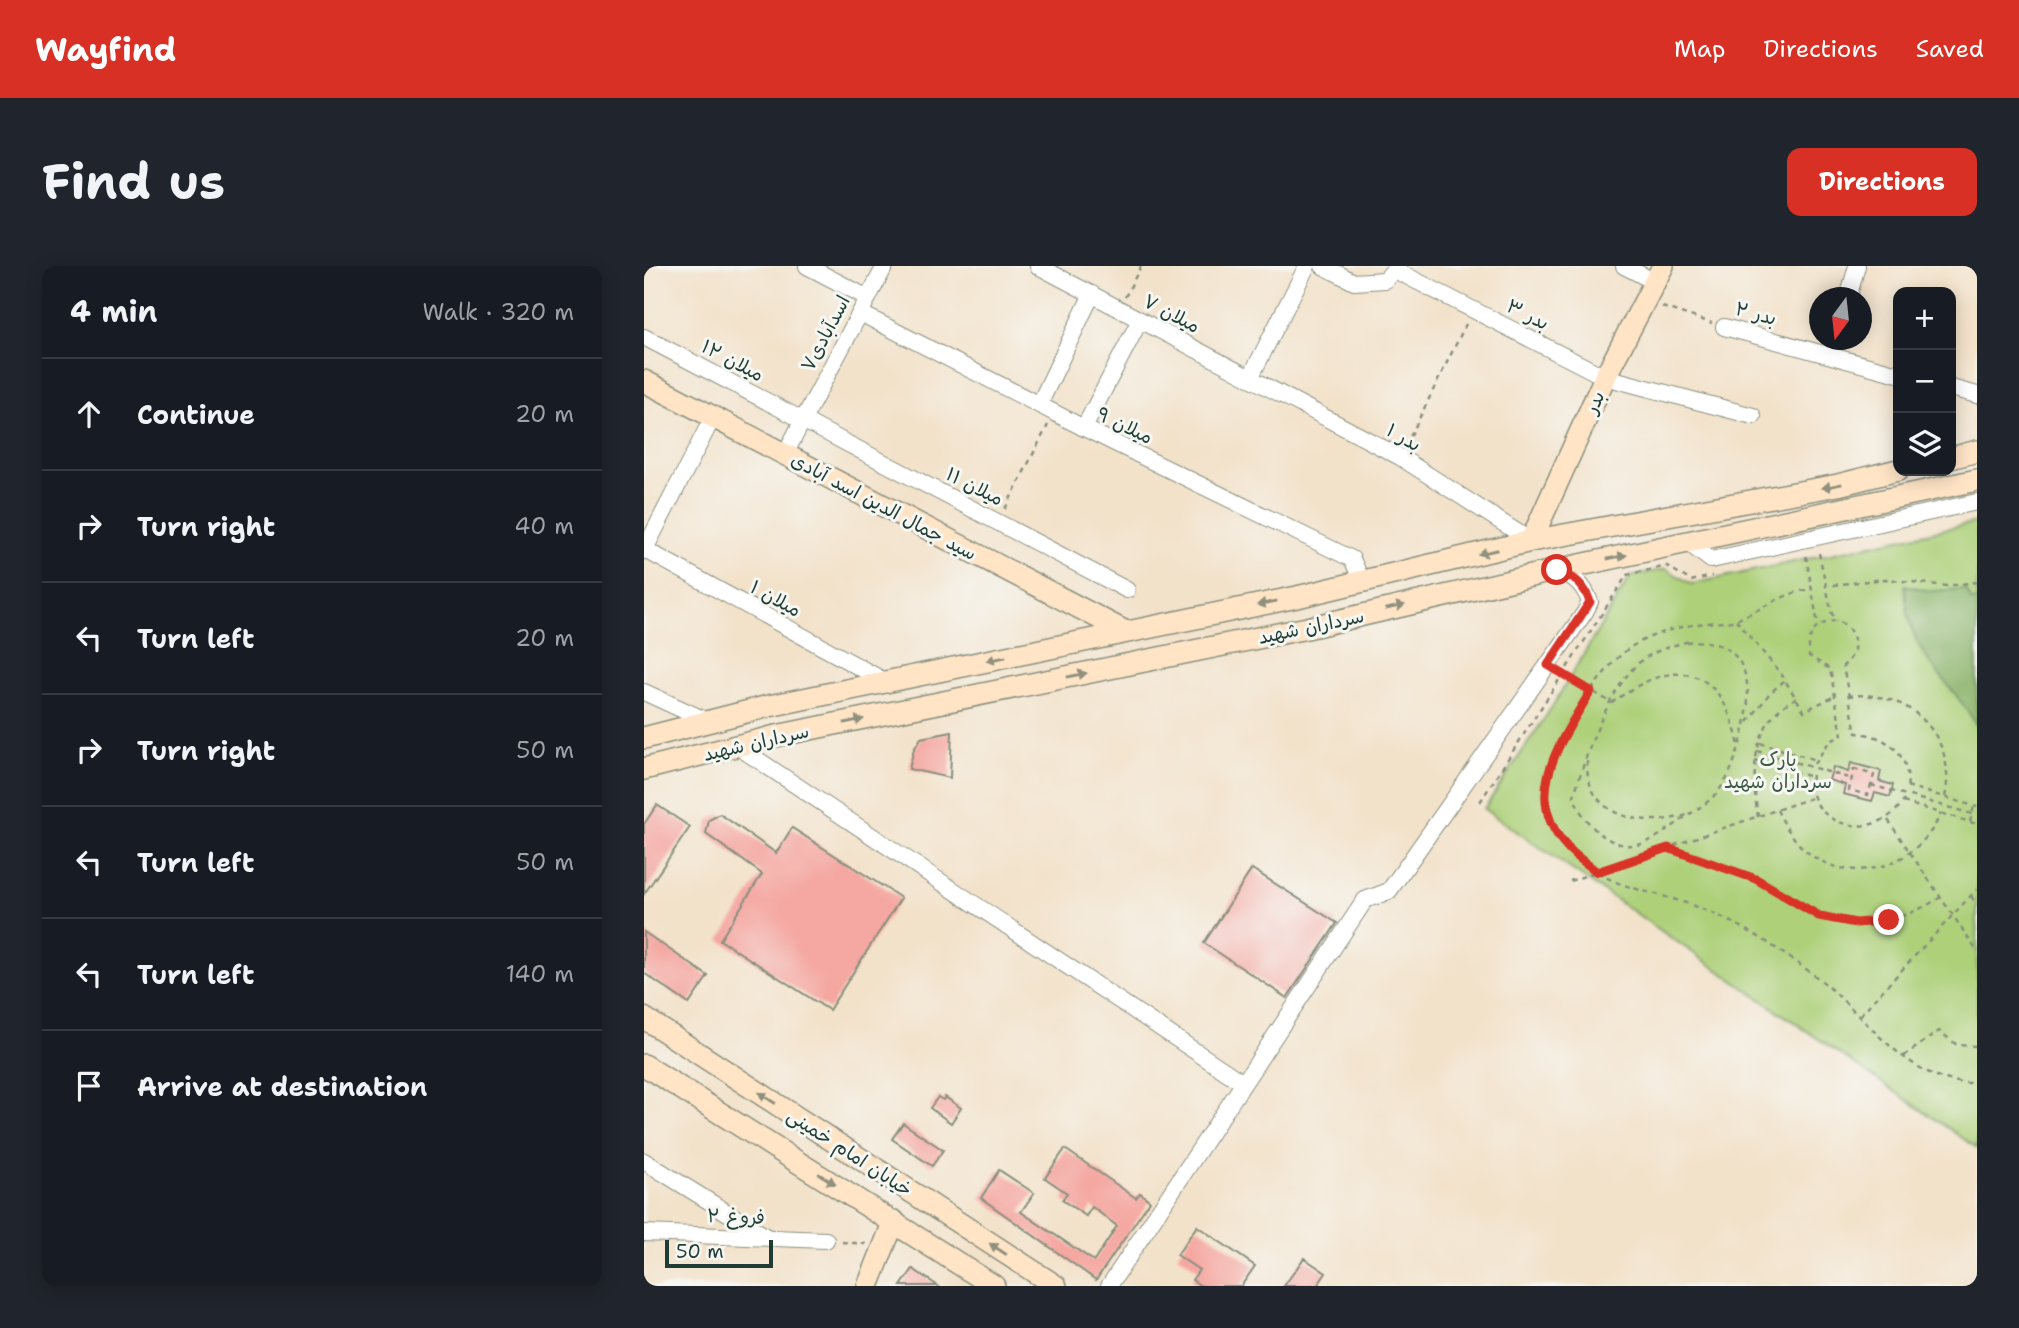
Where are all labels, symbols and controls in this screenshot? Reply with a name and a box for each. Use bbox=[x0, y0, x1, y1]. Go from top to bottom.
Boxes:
text: Wayfind bbox=[35, 27, 176, 72]
text: Map bbox=[1674, 33, 1725, 65]
text: Directions bbox=[1763, 33, 1878, 65]
text: Saved bbox=[1916, 33, 1984, 65]
button: Directions bbox=[1787, 148, 1977, 216]
text: Find us bbox=[42, 149, 225, 215]
north arrow bbox=[1809, 287, 1872, 350]
map controls bbox=[1893, 287, 1956, 476]
button: + bbox=[1893, 287, 1956, 350]
street label: میلان ۷ bbox=[1139, 288, 1205, 339]
text: 4 min bbox=[70, 291, 157, 332]
street label: اسدآبادی۷ bbox=[795, 291, 856, 375]
street label: بدر ۳ bbox=[1502, 293, 1553, 336]
street label: بدر ۲ bbox=[1732, 296, 1779, 331]
text: Walk · 320 m bbox=[423, 297, 574, 327]
street label: میلان ۱۲ bbox=[697, 334, 768, 387]
button: − bbox=[1893, 350, 1956, 413]
street label: بدر bbox=[1578, 387, 1610, 419]
icon: ahead bbox=[70, 395, 108, 433]
text: Continue bbox=[137, 397, 255, 432]
text: 20 m bbox=[515, 399, 574, 429]
street label: میلان ۹ bbox=[1093, 401, 1157, 450]
button: layers bbox=[1893, 413, 1956, 476]
street label: بدر ۱ bbox=[1382, 418, 1426, 457]
street label: سید جمال الدین اسد آبادی bbox=[787, 447, 981, 566]
street label: میلان ۱۱ bbox=[942, 461, 1008, 511]
one-way arrow bbox=[1821, 480, 1843, 491]
icon: right bbox=[70, 507, 108, 545]
text: Turn right bbox=[137, 509, 275, 544]
text: 40 m bbox=[514, 511, 574, 541]
one-way arrow bbox=[1477, 546, 1499, 557]
one-way arrow bbox=[1606, 552, 1628, 563]
route start bbox=[1541, 554, 1572, 585]
street label: میلان ۱ bbox=[746, 574, 806, 623]
one-way arrow bbox=[1256, 598, 1278, 609]
one-way arrow bbox=[1384, 602, 1406, 613]
street label: سرداران شهید bbox=[1256, 603, 1366, 650]
icon: left bbox=[70, 619, 108, 657]
text: Turn left bbox=[137, 621, 254, 656]
text: 20 m bbox=[515, 623, 574, 653]
one-way arrow bbox=[985, 654, 1007, 665]
one-way arrow bbox=[1066, 669, 1088, 680]
one-way arrow bbox=[843, 715, 865, 726]
street label: سرداران شهید bbox=[701, 718, 811, 767]
icon: right bbox=[70, 731, 108, 769]
text: Turn right bbox=[137, 733, 275, 768]
text: 50 m bbox=[516, 735, 574, 765]
park label: پارک سرداران شهید bbox=[1724, 747, 1832, 794]
icon: left bbox=[70, 843, 108, 881]
text: Turn left bbox=[137, 845, 254, 880]
text: 50 m bbox=[516, 847, 574, 877]
route end bbox=[1873, 904, 1904, 935]
icon: left bbox=[70, 955, 108, 993]
text: Turn left bbox=[137, 957, 254, 992]
text: 140 m bbox=[506, 959, 574, 989]
icon: arrive bbox=[70, 1067, 108, 1105]
text: Arrive at destination bbox=[137, 1069, 427, 1104]
one-way arrow bbox=[757, 1092, 776, 1105]
street label: خیابان امام خمینی bbox=[781, 1103, 917, 1204]
one-way arrow bbox=[817, 1172, 836, 1185]
street label: فروغ ۲ bbox=[707, 1203, 765, 1231]
scale bar bbox=[665, 1237, 774, 1269]
text: 50 m bbox=[676, 1239, 724, 1264]
one-way arrow bbox=[989, 1242, 1008, 1255]

